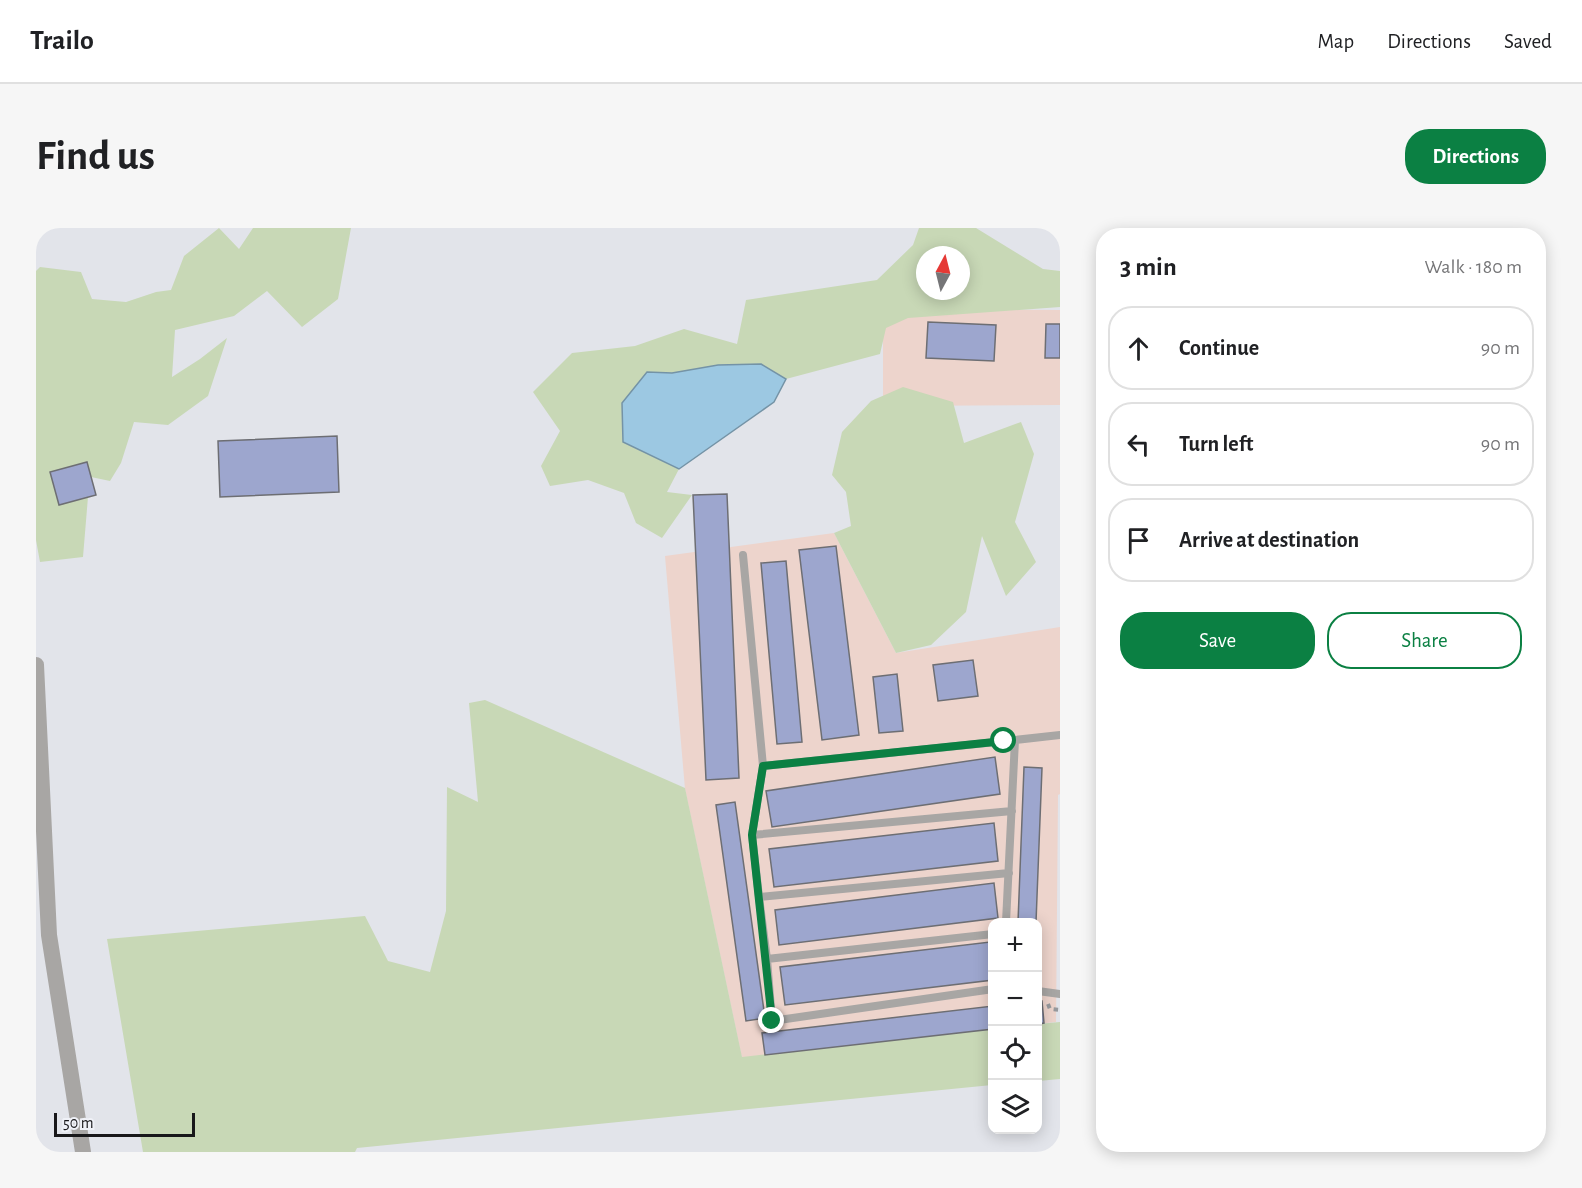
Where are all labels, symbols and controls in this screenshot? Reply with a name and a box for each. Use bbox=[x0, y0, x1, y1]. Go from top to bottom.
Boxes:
text: Trailo bbox=[30, 27, 94, 55]
text: Map bbox=[1318, 31, 1354, 52]
text: Directions bbox=[1387, 31, 1471, 52]
text: Saved bbox=[1504, 31, 1552, 52]
button: Directions bbox=[1405, 129, 1546, 184]
text: Find us bbox=[36, 135, 155, 177]
north arrow bbox=[916, 246, 970, 300]
text: 3 min bbox=[1120, 254, 1177, 280]
text: Walk · 180 m bbox=[1425, 257, 1522, 277]
icon: ahead bbox=[1122, 332, 1155, 365]
text: Continue bbox=[1179, 337, 1259, 359]
text: 90 m bbox=[1481, 338, 1520, 358]
icon: left bbox=[1122, 428, 1155, 461]
text: Turn left bbox=[1179, 433, 1253, 455]
text: 90 m bbox=[1481, 434, 1520, 454]
icon: arrive bbox=[1122, 524, 1155, 557]
text: Arrive at destination bbox=[1179, 529, 1359, 551]
button: Save bbox=[1120, 612, 1315, 669]
button: Share bbox=[1327, 612, 1522, 669]
route start bbox=[990, 727, 1016, 753]
map controls bbox=[988, 918, 1042, 1134]
button: + bbox=[988, 918, 1042, 972]
button: − bbox=[988, 972, 1042, 1026]
route end bbox=[758, 1007, 784, 1033]
button: locate bbox=[988, 1026, 1042, 1080]
button: layers bbox=[988, 1080, 1042, 1134]
scale bar bbox=[54, 1110, 195, 1138]
text: 50 m bbox=[63, 1115, 94, 1131]

